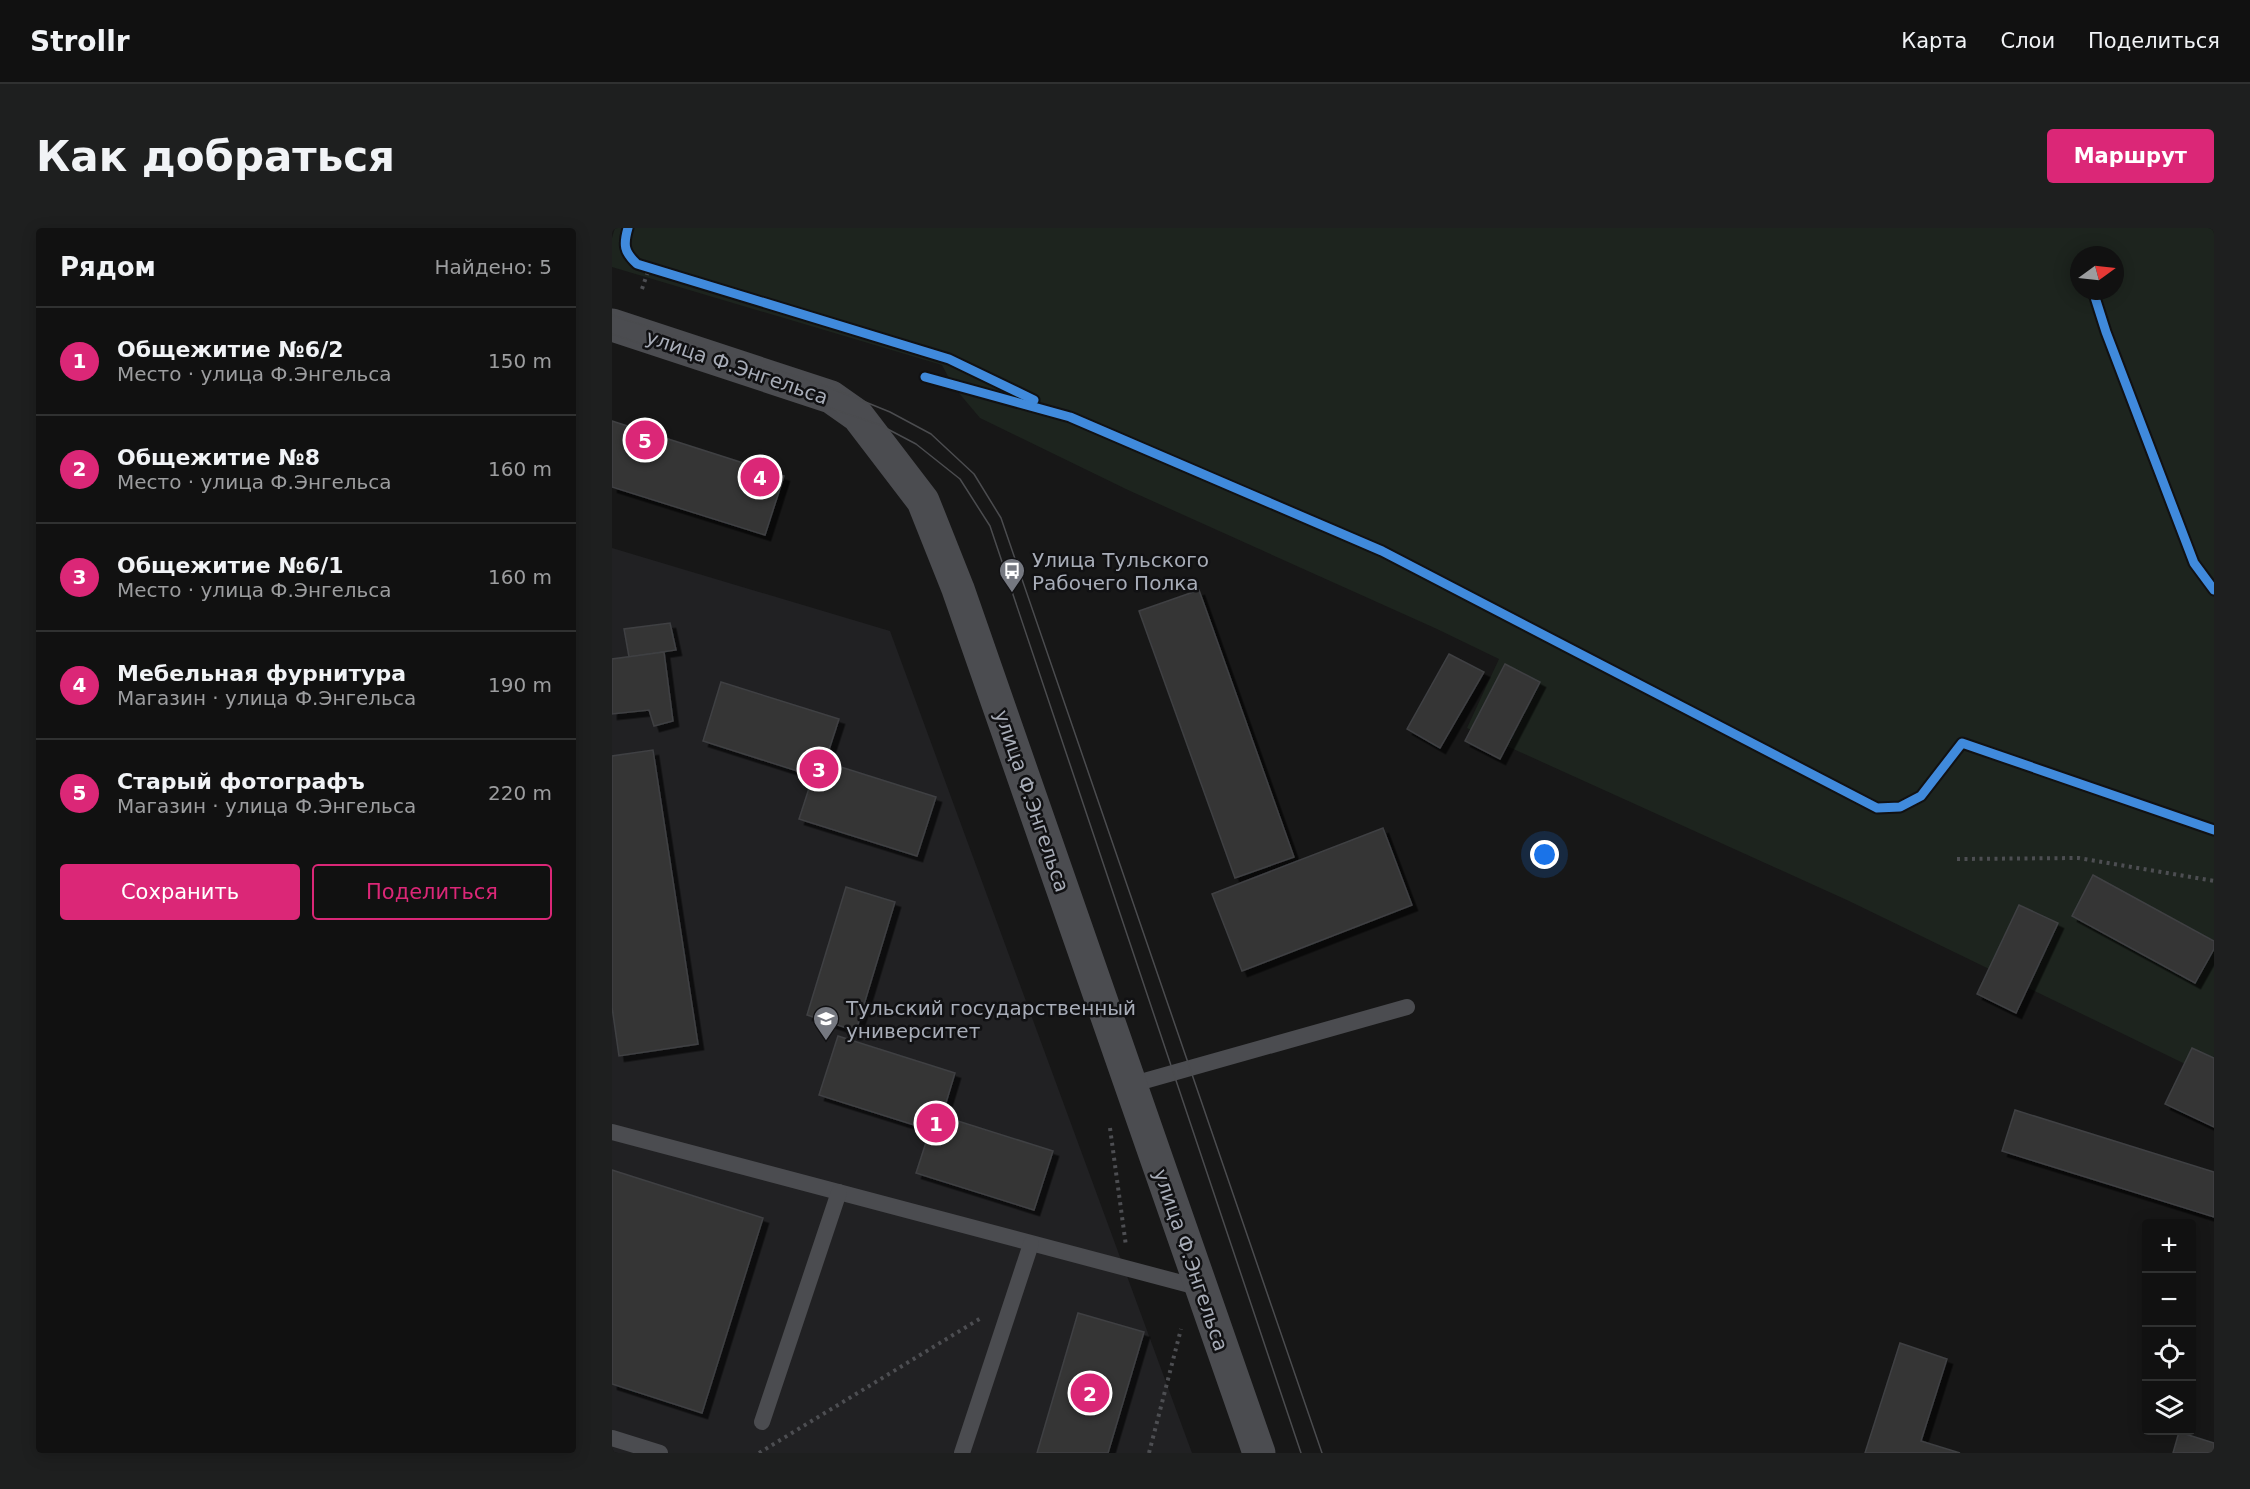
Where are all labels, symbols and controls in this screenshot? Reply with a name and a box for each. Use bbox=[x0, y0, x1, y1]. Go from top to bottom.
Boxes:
text: Strollr bbox=[30, 25, 130, 58]
text: Карта bbox=[1901, 29, 1967, 53]
text: Слои bbox=[2000, 29, 2055, 53]
text: Поделиться bbox=[2088, 29, 2220, 53]
button: Маршрут bbox=[2047, 129, 2214, 183]
text: Как добраться bbox=[36, 132, 395, 181]
north arrow bbox=[2070, 246, 2124, 300]
text: Рядом bbox=[60, 252, 156, 282]
text: Найдено: 5 bbox=[434, 255, 552, 279]
street label: улица Ф.Энгельса bbox=[643, 325, 831, 409]
text: Общежитие №6/2 bbox=[117, 337, 343, 362]
text: 1 bbox=[73, 349, 86, 373]
text: 150 m bbox=[488, 349, 552, 373]
text: Место · улица Ф.Энгельса bbox=[117, 362, 392, 386]
pin: 5 bbox=[626, 418, 664, 462]
text: Общежитие №8 bbox=[117, 445, 320, 470]
pin: 4 bbox=[740, 454, 780, 500]
text: 2 bbox=[73, 457, 86, 481]
text: 160 m bbox=[488, 457, 552, 481]
text: Место · улица Ф.Энгельса bbox=[117, 470, 392, 494]
place label: Улица Тульского Рабочего Полка bbox=[1032, 548, 1209, 595]
text: Общежитие №6/1 bbox=[117, 553, 343, 578]
bus stop icon: Улица Тульского Рабочего Полка bbox=[997, 556, 1027, 594]
text: 3 bbox=[73, 565, 86, 589]
text: 160 m bbox=[488, 565, 552, 589]
text: Место · улица Ф.Энгельса bbox=[117, 578, 392, 602]
text: Мебельная фурнитура bbox=[117, 661, 406, 686]
text: 4 bbox=[73, 673, 86, 697]
text: 190 m bbox=[488, 673, 552, 697]
text: Магазин · улица Ф.Энгельса bbox=[117, 686, 416, 710]
street label: улица Ф.Энгельса bbox=[990, 707, 1074, 895]
pin: 3 bbox=[800, 746, 838, 792]
text: Старый фотографъ bbox=[117, 769, 365, 794]
text: 5 bbox=[73, 781, 86, 805]
text: 220 m bbox=[488, 781, 552, 805]
text: Магазин · улица Ф.Энгельса bbox=[117, 794, 416, 818]
your location bbox=[1530, 840, 1559, 869]
button: Сохранить bbox=[60, 864, 300, 920]
button: Поделиться bbox=[312, 864, 552, 920]
place label: Тульский государственный университет bbox=[845, 996, 1136, 1043]
school or university icon: Тульский государственный университет bbox=[811, 1004, 841, 1042]
pin: 1 bbox=[916, 1100, 956, 1146]
street label: улица Ф.Энгельса bbox=[1149, 1166, 1233, 1354]
map controls bbox=[2142, 1219, 2196, 1435]
button: + bbox=[2142, 1219, 2196, 1273]
button: − bbox=[2142, 1273, 2196, 1327]
button: locate bbox=[2142, 1327, 2196, 1381]
pin: 2 bbox=[1070, 1370, 1110, 1416]
button: layers bbox=[2142, 1381, 2196, 1435]

